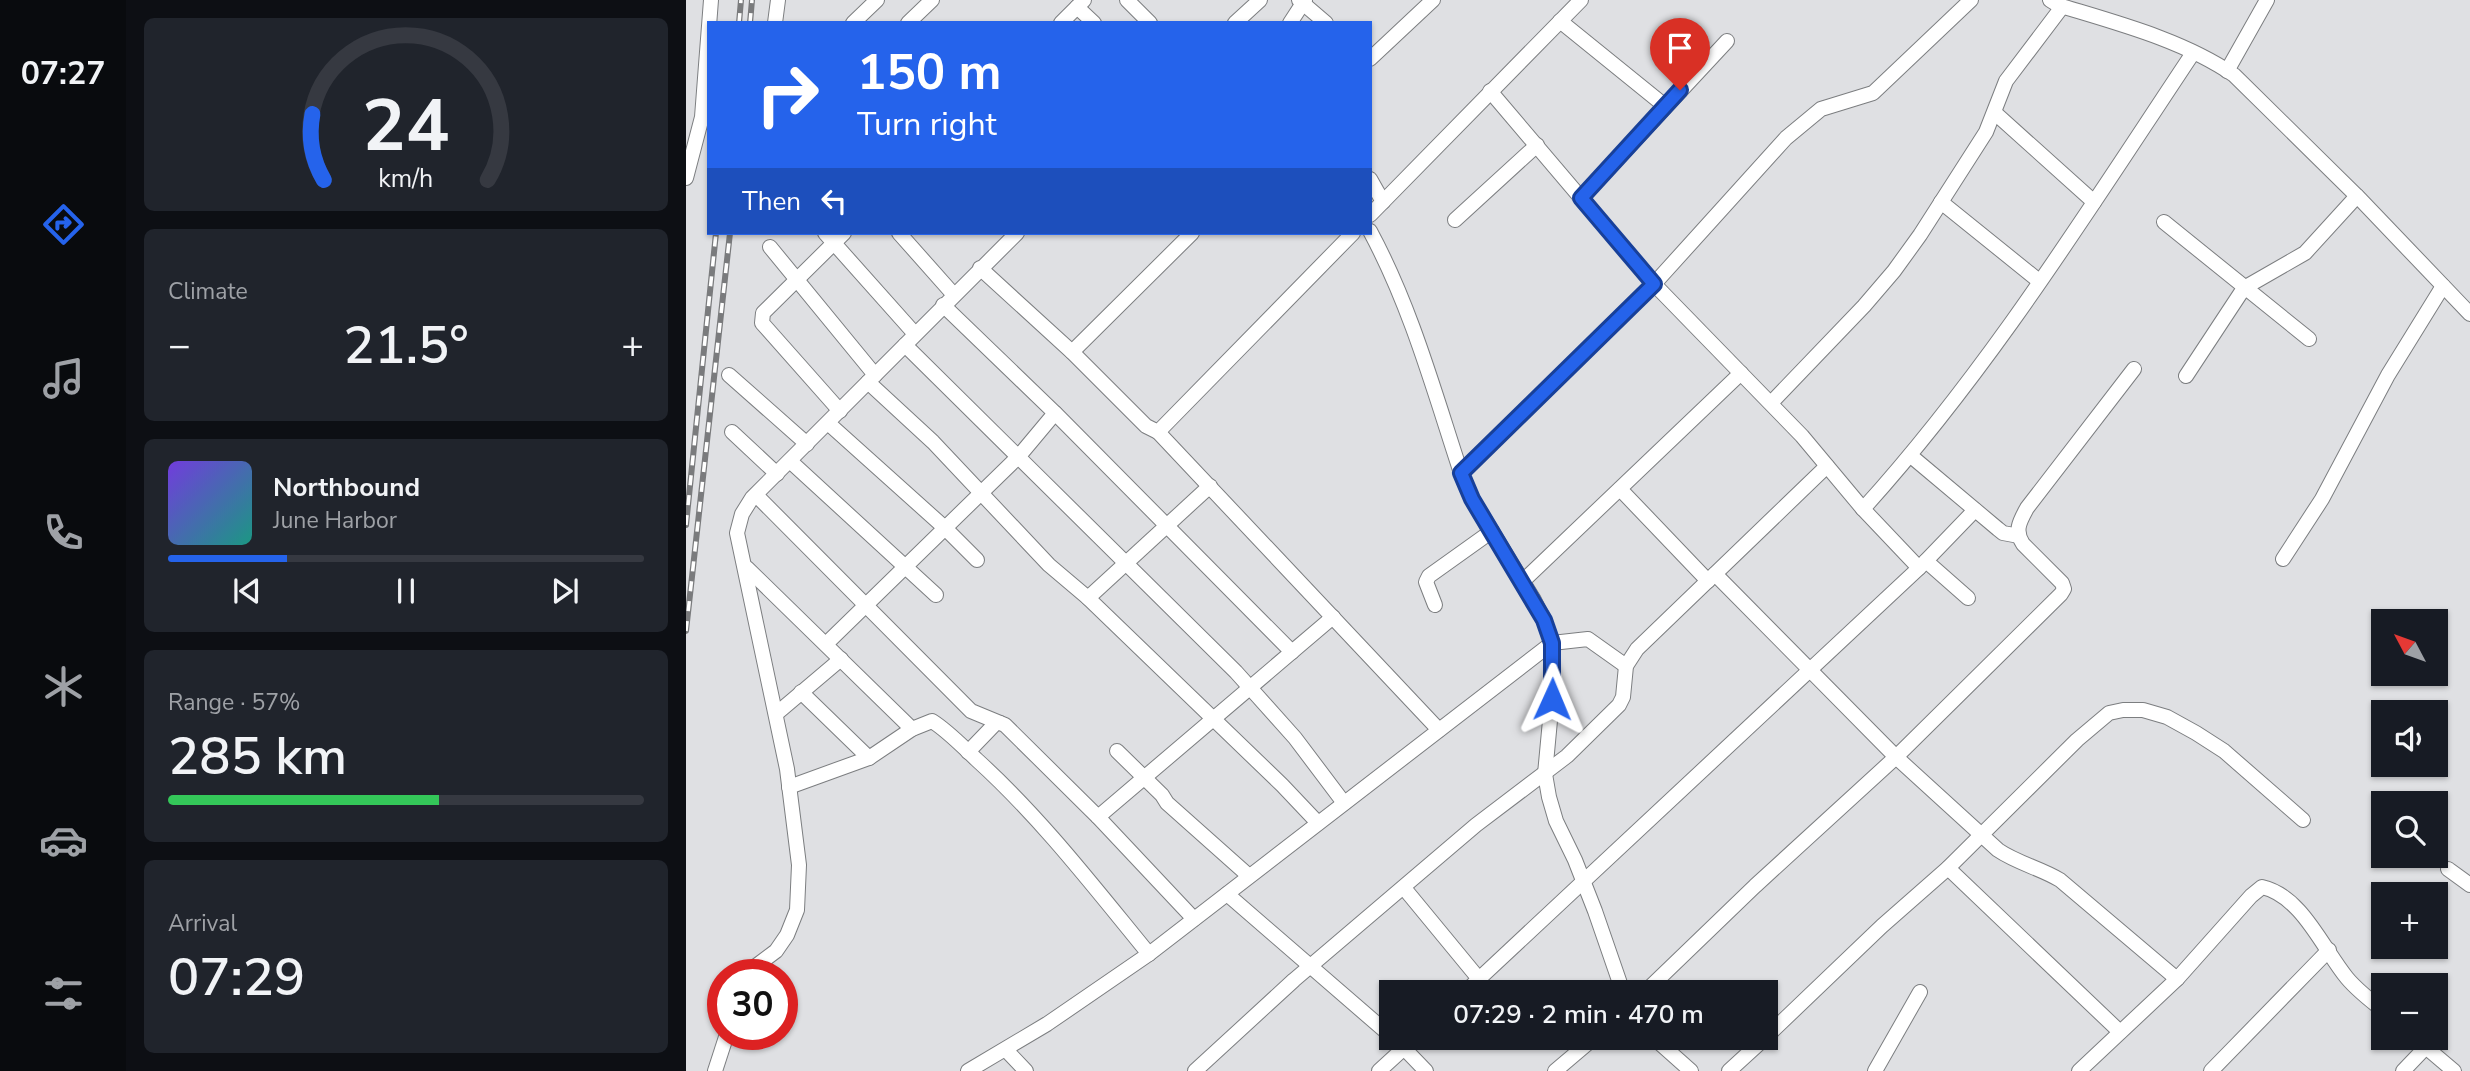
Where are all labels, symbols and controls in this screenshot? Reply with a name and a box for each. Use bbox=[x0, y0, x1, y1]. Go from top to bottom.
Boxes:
pin bbox=[1650, 18, 1710, 90]
icon: arrive bbox=[1661, 29, 1699, 67]
text: 150 m bbox=[857, 39, 1001, 106]
icon: right bbox=[742, 49, 833, 140]
text: 07:27 bbox=[21, 52, 105, 95]
text: 24 bbox=[362, 77, 450, 177]
text: Turn right bbox=[857, 103, 997, 146]
text: km/h bbox=[378, 162, 434, 196]
icon: left bbox=[815, 182, 853, 220]
text: Then bbox=[742, 184, 801, 219]
icon: directions bbox=[39, 200, 88, 249]
text: Climate bbox=[168, 276, 248, 307]
text: 21.5° bbox=[343, 310, 469, 381]
text: − bbox=[168, 320, 191, 371]
text: + bbox=[621, 320, 644, 371]
icon: music bbox=[39, 354, 88, 403]
text: Northbound bbox=[273, 470, 420, 505]
text: June Harbor bbox=[273, 505, 397, 536]
icon: phone bbox=[39, 508, 88, 557]
icon: previous bbox=[228, 572, 266, 610]
icon: pause bbox=[387, 572, 425, 610]
icon: next bbox=[546, 572, 584, 610]
north arrow bbox=[2371, 609, 2448, 686]
map controls bbox=[2371, 609, 2448, 1050]
icon: climate bbox=[39, 662, 88, 711]
position arrow bbox=[1515, 662, 1589, 736]
text: Range · 57% bbox=[168, 687, 300, 718]
button: sound bbox=[2371, 700, 2448, 777]
text: 285 km bbox=[168, 721, 347, 792]
button: search bbox=[2371, 791, 2448, 868]
icon: car bbox=[39, 816, 88, 865]
button: + bbox=[2371, 882, 2448, 959]
text: Arrival bbox=[168, 908, 237, 939]
text: 07:29 bbox=[168, 942, 305, 1013]
speed limit sign: 30 bbox=[707, 959, 798, 1050]
icon: filters bbox=[39, 969, 88, 1018]
button: − bbox=[2371, 973, 2448, 1050]
text: 07:29 · 2 min · 470 m bbox=[1453, 997, 1704, 1032]

